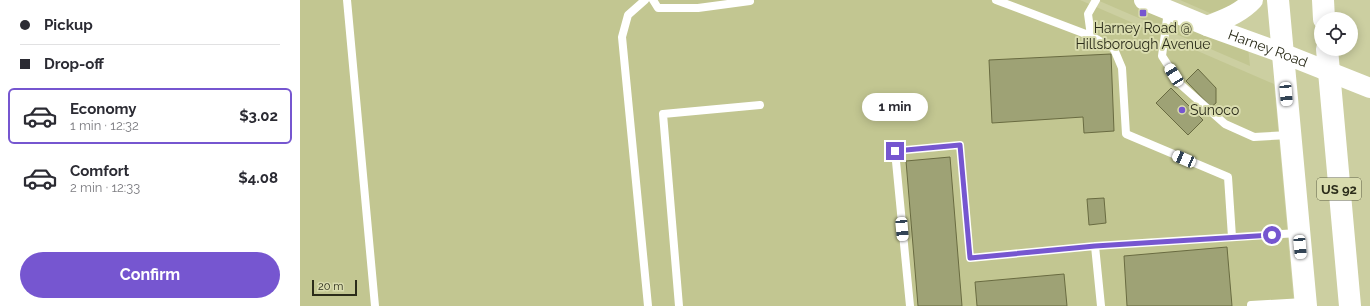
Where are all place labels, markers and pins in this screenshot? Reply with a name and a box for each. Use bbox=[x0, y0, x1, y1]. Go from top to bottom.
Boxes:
marker: Harney Road @ Hillsborough Avenue bbox=[1138, 8, 1148, 18]
place label: Harney Road @ Hillsborough Avenue bbox=[1075, 20, 1211, 52]
place label: Sunoco bbox=[1190, 102, 1239, 118]
marker: Sunoco bbox=[1177, 105, 1187, 115]

